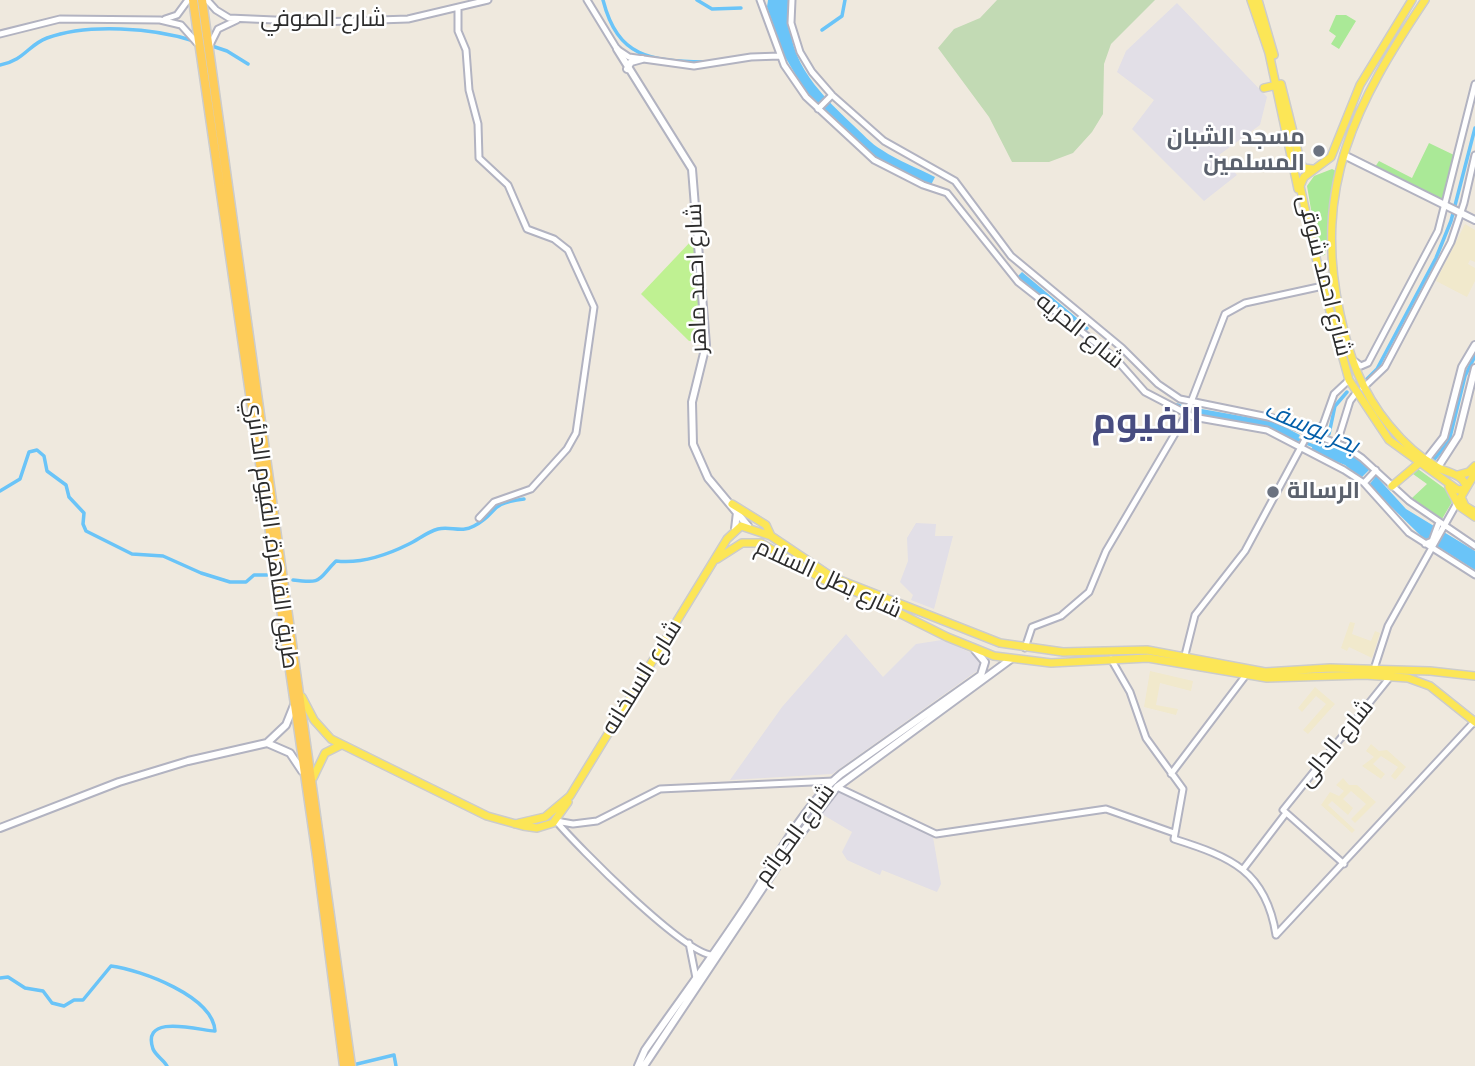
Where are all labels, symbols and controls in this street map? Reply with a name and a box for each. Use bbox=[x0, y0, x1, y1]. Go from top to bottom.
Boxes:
street label: شارع الصوفي bbox=[260, 6, 386, 34]
place label: مسجد الشبان المسلمين bbox=[1167, 124, 1305, 178]
marker: مسجد الشبان المسلمين bbox=[1311, 143, 1327, 159]
street label: شارع احمد شوقى bbox=[1290, 193, 1356, 359]
street label: شارع احمد ماهر bbox=[682, 203, 714, 353]
street label: شارع الحريه bbox=[1030, 288, 1128, 376]
street label: طريق القاهرة, الفيوم الدائري bbox=[237, 395, 303, 671]
water label: بحر يوسف bbox=[1259, 396, 1363, 462]
district label: الفيوم bbox=[1092, 402, 1202, 446]
place label: الرسالة bbox=[1287, 478, 1360, 506]
marker: الرسالة bbox=[1265, 484, 1281, 500]
street label: شارع بطل السلام bbox=[751, 534, 905, 626]
street label: شارع السلخانه bbox=[597, 616, 689, 740]
street label: شارع الدالى bbox=[1293, 695, 1381, 793]
street label: شارع الحواتم bbox=[750, 779, 842, 891]

